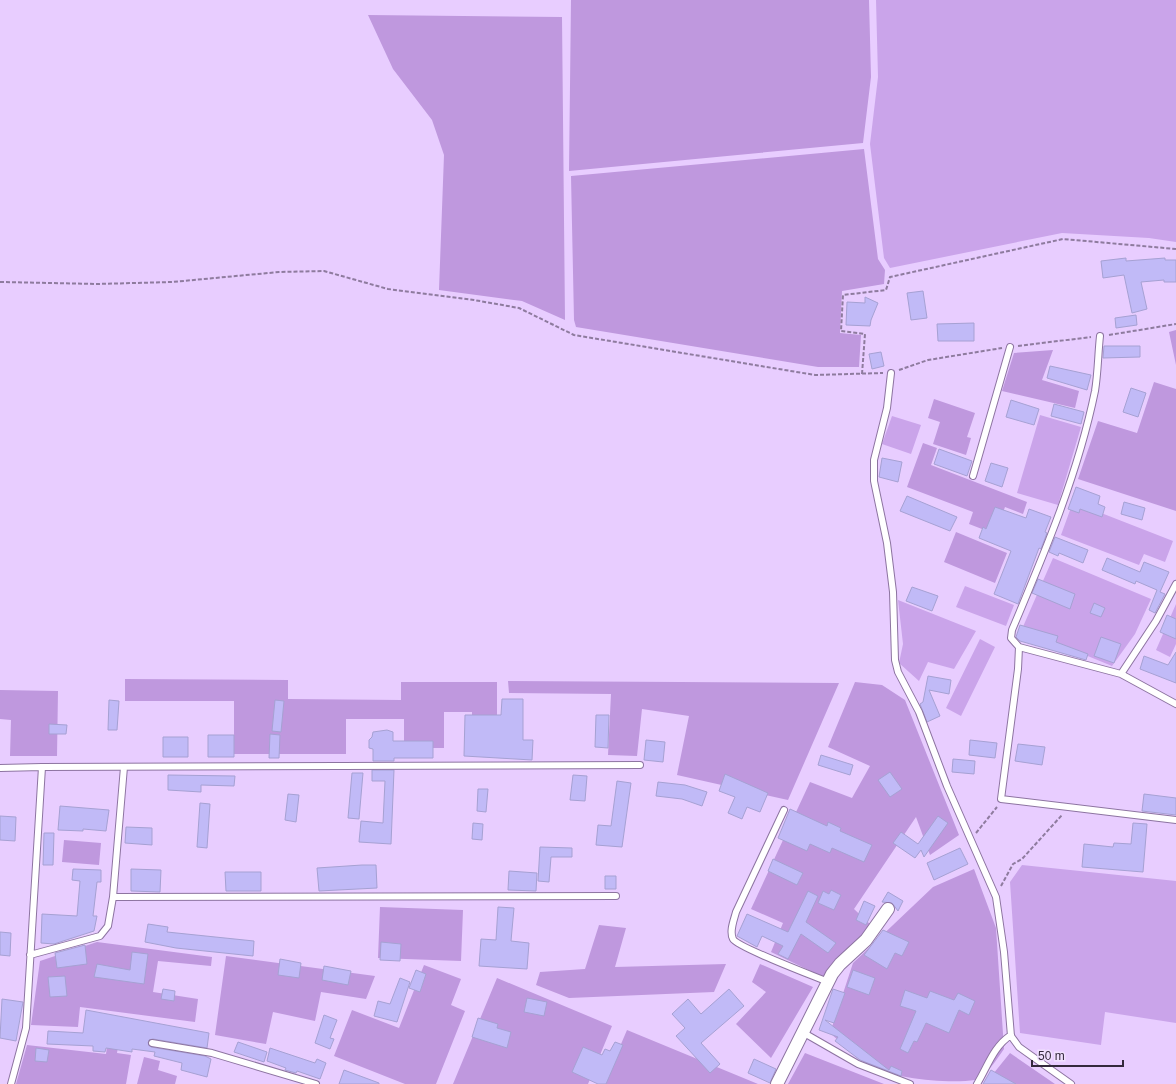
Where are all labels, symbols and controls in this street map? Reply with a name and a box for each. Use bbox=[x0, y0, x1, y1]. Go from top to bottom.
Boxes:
scale bar bbox=[1032, 1042, 1123, 1068]
text: 50 m bbox=[1038, 1049, 1065, 1063]

